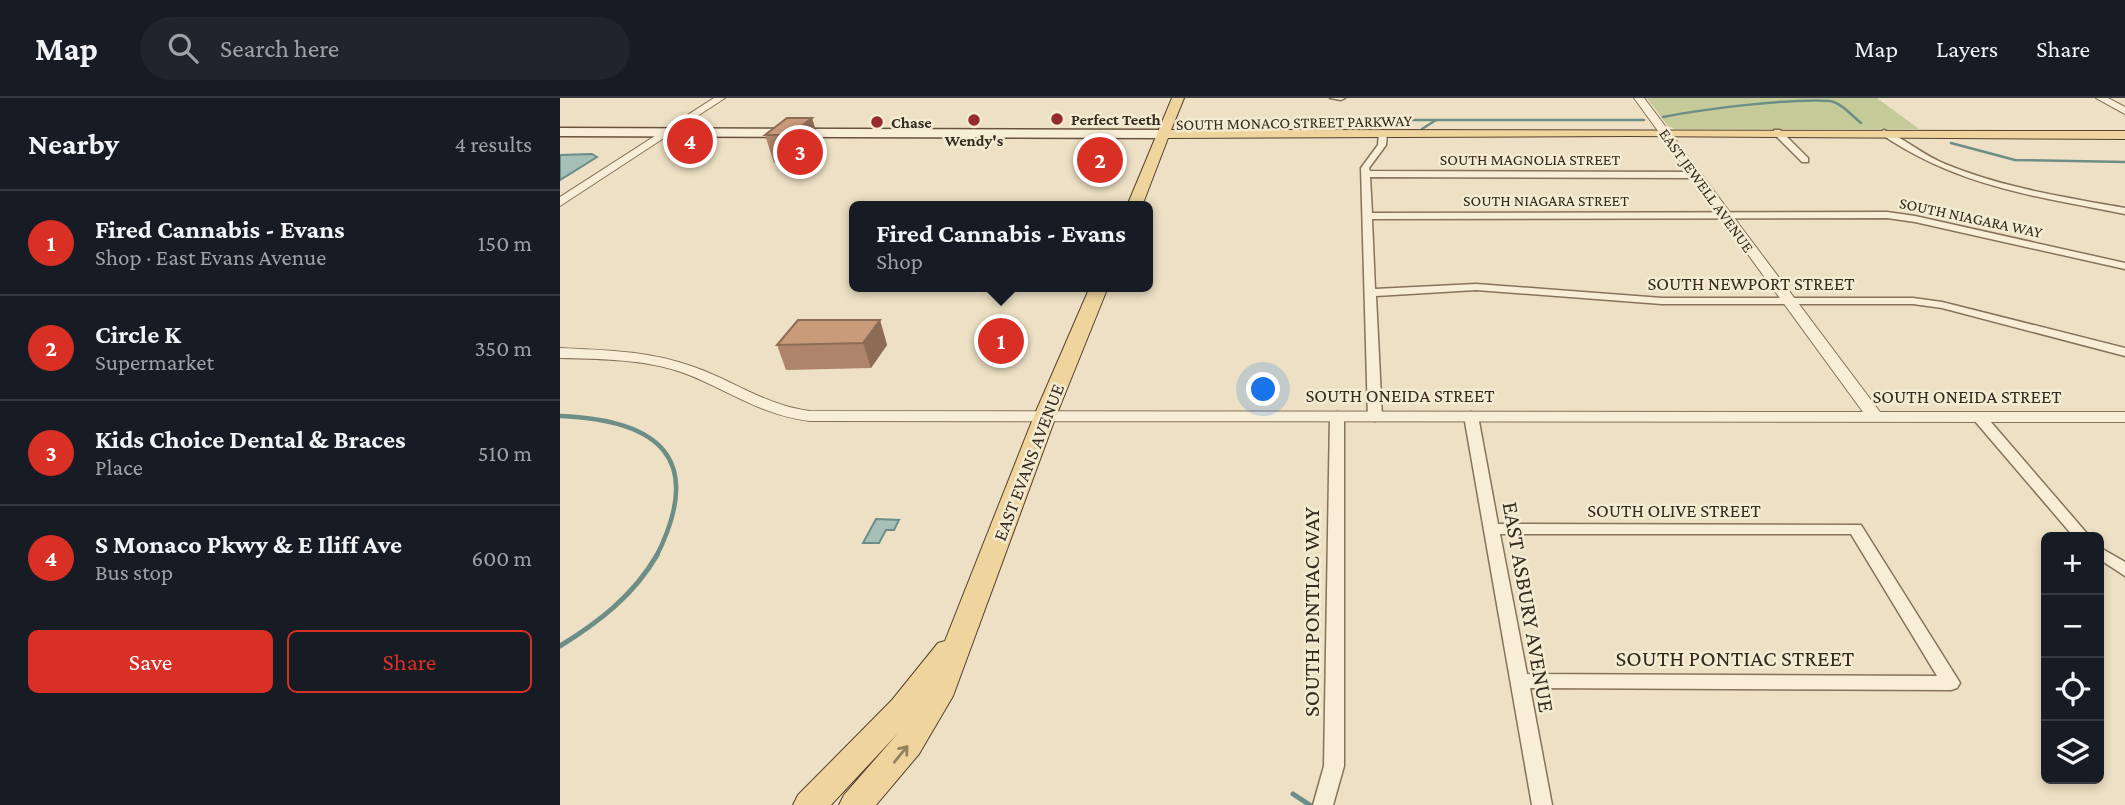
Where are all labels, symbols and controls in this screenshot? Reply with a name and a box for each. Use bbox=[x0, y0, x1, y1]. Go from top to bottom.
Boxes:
search box bbox=[140, 17, 630, 80]
icon: search bbox=[164, 29, 202, 67]
text: Map bbox=[35, 30, 98, 67]
text: Search here bbox=[220, 34, 339, 63]
text: Map bbox=[1854, 35, 1898, 62]
text: Layers bbox=[1936, 35, 1998, 62]
text: Share bbox=[2036, 35, 2090, 62]
marker: Perfect Teeth bbox=[1049, 111, 1065, 127]
place label: Perfect Teeth bbox=[1071, 111, 1161, 128]
marker: Wendy's bbox=[966, 112, 982, 128]
street label: SOUTH MONACO STREET PARKWAY bbox=[1176, 112, 1413, 133]
marker: Chase bbox=[869, 114, 885, 130]
place label: Chase bbox=[891, 114, 932, 131]
pin: 4 bbox=[667, 115, 713, 167]
street label: EAST JEWELL AVENUE bbox=[1655, 125, 1757, 256]
pin: 3 bbox=[777, 126, 823, 178]
text: Nearby bbox=[28, 127, 119, 160]
text: 4 results bbox=[454, 131, 532, 157]
place label: Wendy's bbox=[944, 132, 1004, 149]
pin: 2 bbox=[1077, 134, 1123, 186]
street label: SOUTH MAGNOLIA STREET bbox=[1440, 151, 1621, 168]
street label: SOUTH NIAGARA STREET bbox=[1463, 192, 1629, 209]
street label: SOUTH NIAGARA WAY bbox=[1898, 194, 2045, 241]
popup bbox=[849, 201, 1153, 292]
text: Fired Cannabis - Evans bbox=[95, 215, 345, 244]
text: Fired Cannabis - Evans bbox=[876, 219, 1126, 248]
text: 1 bbox=[47, 230, 55, 256]
text: 150 m bbox=[478, 230, 532, 256]
text: Shop · East Evans Avenue bbox=[95, 244, 326, 270]
text: Shop bbox=[876, 248, 923, 274]
street label: SOUTH NEWPORT STREET bbox=[1647, 273, 1855, 294]
pin: 1 bbox=[978, 315, 1024, 367]
text: Circle K bbox=[95, 320, 181, 349]
text: 2 bbox=[45, 335, 57, 361]
text: 350 m bbox=[474, 335, 532, 361]
text: Supermarket bbox=[95, 349, 214, 375]
your location bbox=[1246, 372, 1280, 406]
street label: EAST EVANS AVENUE bbox=[989, 381, 1068, 544]
street label: SOUTH ONEIDA STREET bbox=[1305, 385, 1495, 406]
street label: SOUTH ONEIDA STREET bbox=[1872, 386, 2062, 407]
text: Kids Choice Dental & Braces bbox=[95, 425, 406, 454]
text: 3 bbox=[45, 440, 57, 466]
text: 510 m bbox=[478, 440, 532, 466]
text: Place bbox=[95, 454, 143, 480]
street label: EAST ASBURY AVENUE bbox=[1498, 500, 1560, 714]
street label: SOUTH OLIVE STREET bbox=[1587, 500, 1761, 521]
street label: SOUTH PONTIAC WAY bbox=[1298, 506, 1324, 717]
text: S Monaco Pkwy & E Iliff Ave bbox=[95, 530, 402, 559]
map controls bbox=[2041, 532, 2104, 784]
button: + bbox=[2041, 532, 2104, 595]
text: 4 bbox=[45, 545, 57, 571]
text: 600 m bbox=[472, 545, 532, 571]
text: Bus stop bbox=[95, 559, 173, 585]
button: − bbox=[2041, 595, 2104, 658]
button: Save bbox=[28, 630, 273, 693]
button: Share bbox=[287, 630, 532, 693]
street label: SOUTH PONTIAC STREET bbox=[1616, 645, 1855, 671]
button: locate bbox=[2041, 658, 2104, 721]
button: layers bbox=[2041, 721, 2104, 784]
one-way arrow bbox=[893, 745, 909, 763]

